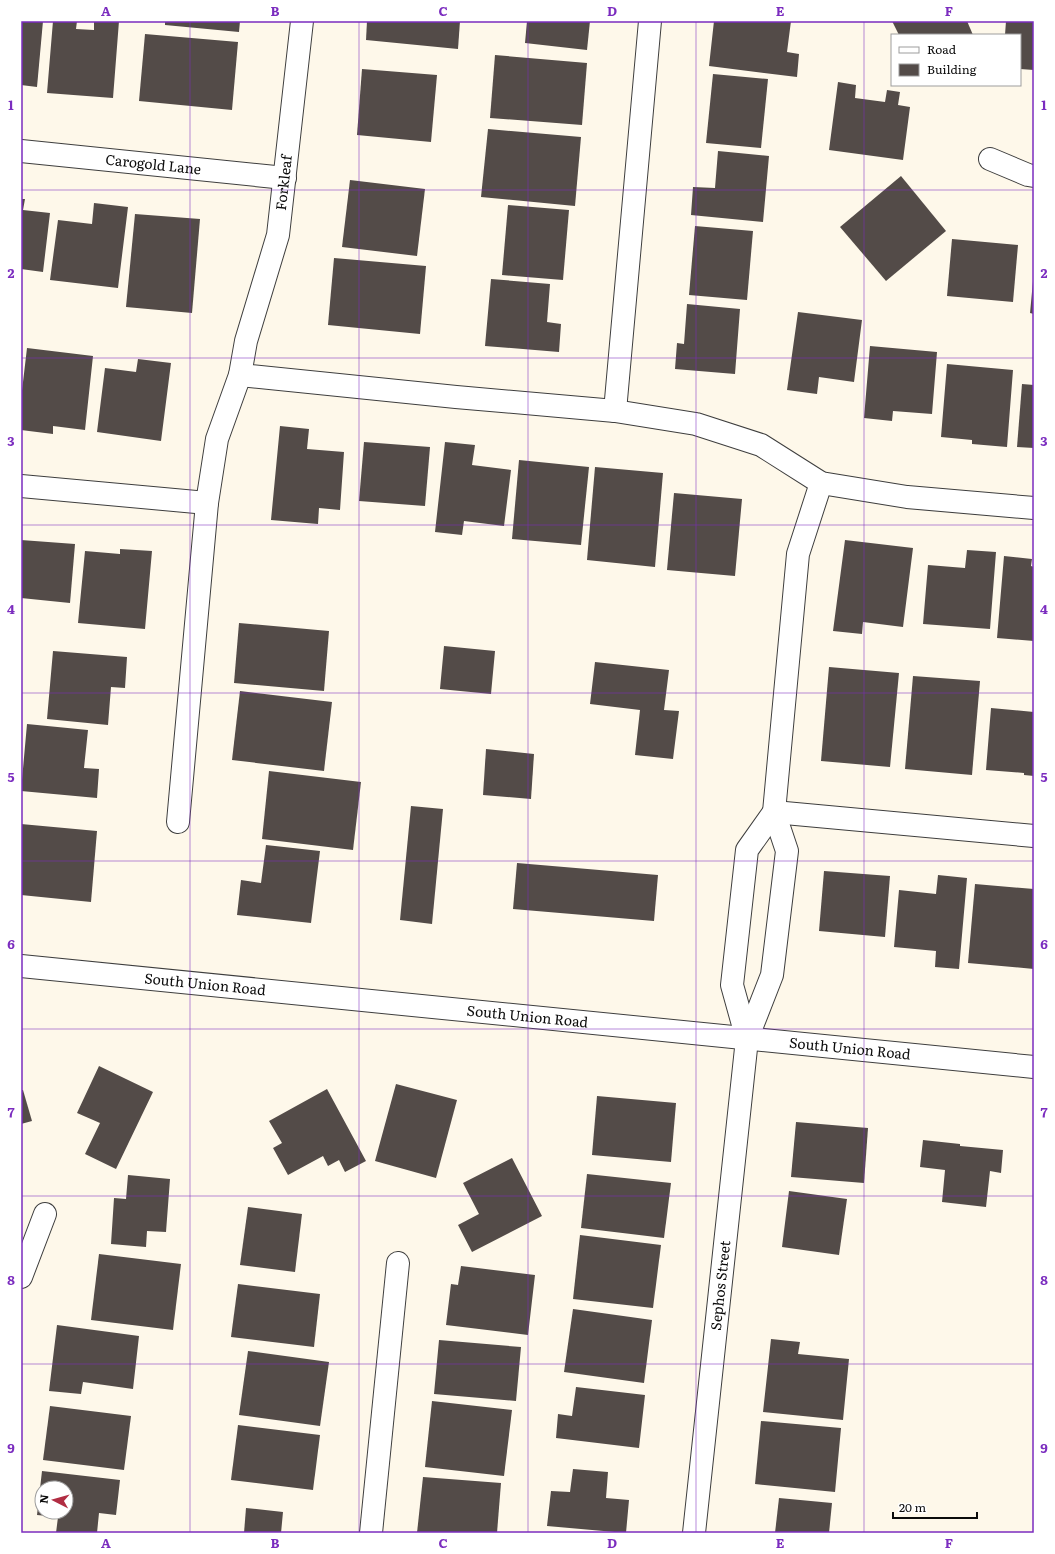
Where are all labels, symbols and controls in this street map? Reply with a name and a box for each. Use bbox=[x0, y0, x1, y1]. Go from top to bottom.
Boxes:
text: A bbox=[101, 1, 111, 20]
text: B bbox=[271, 1, 280, 20]
text: C bbox=[438, 1, 448, 20]
text: D bbox=[607, 1, 617, 20]
text: E bbox=[776, 1, 785, 20]
text: F bbox=[945, 1, 953, 20]
legend bbox=[891, 34, 1021, 86]
text: Road bbox=[927, 40, 957, 58]
text: Building bbox=[927, 60, 977, 78]
text: 1 bbox=[8, 95, 14, 114]
text: 1 bbox=[1041, 95, 1047, 114]
street label: Carogold Lane bbox=[105, 149, 202, 178]
street label: Forkleaf bbox=[270, 152, 296, 211]
text: 2 bbox=[8, 263, 15, 282]
text: 2 bbox=[1041, 263, 1048, 282]
text: 3 bbox=[7, 431, 15, 450]
text: 3 bbox=[1040, 431, 1048, 450]
text: 4 bbox=[7, 599, 15, 618]
text: 4 bbox=[1040, 599, 1048, 618]
text: 5 bbox=[7, 767, 15, 786]
text: 5 bbox=[1040, 767, 1048, 786]
text: 6 bbox=[7, 934, 15, 953]
text: 6 bbox=[1040, 934, 1048, 953]
street label: South Union Road bbox=[144, 967, 267, 999]
street label: South Union Road bbox=[466, 1000, 590, 1032]
street label: South Union Road bbox=[788, 1032, 912, 1064]
text: 7 bbox=[7, 1102, 15, 1121]
text: 7 bbox=[1040, 1102, 1048, 1121]
street label: Sephos Street bbox=[705, 1239, 734, 1331]
text: 8 bbox=[7, 1270, 15, 1289]
text: 8 bbox=[1040, 1270, 1048, 1289]
text: 9 bbox=[7, 1438, 15, 1457]
text: 9 bbox=[1040, 1438, 1048, 1457]
north arrow bbox=[34, 1480, 74, 1520]
text: N bbox=[35, 1493, 51, 1504]
scale bar bbox=[893, 1494, 977, 1520]
text: 20 m bbox=[899, 1498, 926, 1516]
text: A bbox=[101, 1533, 111, 1552]
text: B bbox=[271, 1533, 280, 1552]
text: C bbox=[438, 1533, 448, 1552]
text: D bbox=[607, 1533, 617, 1552]
text: E bbox=[776, 1533, 785, 1552]
text: F bbox=[945, 1533, 953, 1552]

